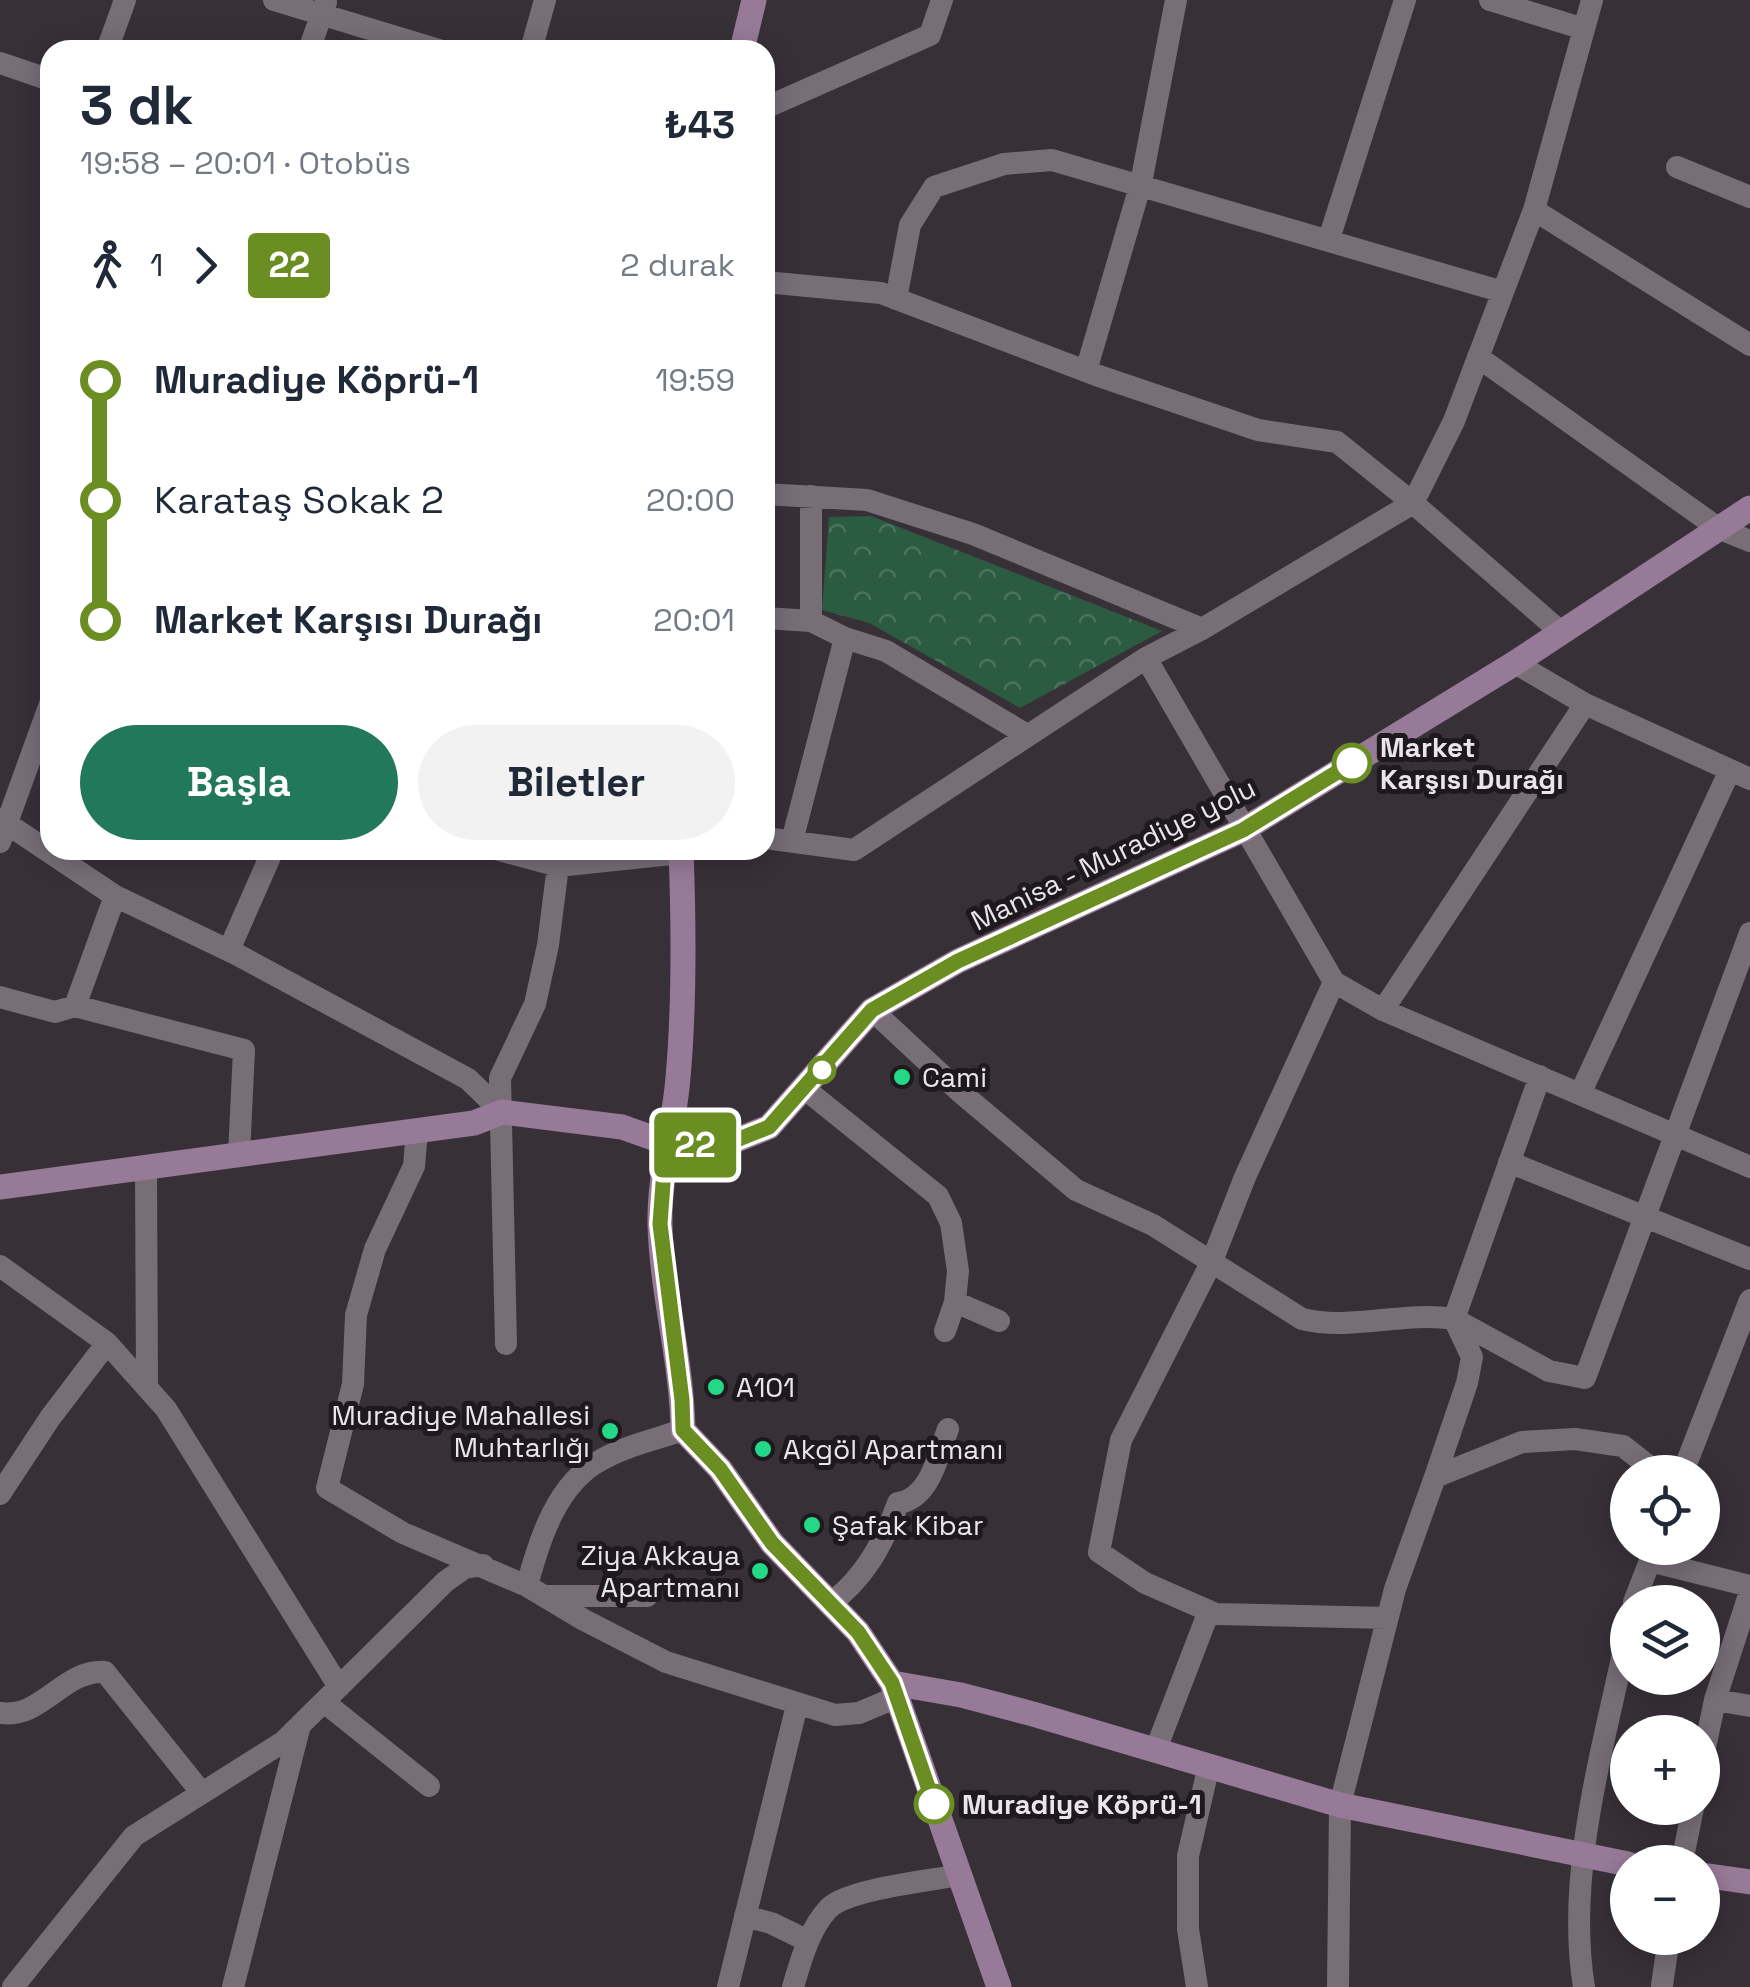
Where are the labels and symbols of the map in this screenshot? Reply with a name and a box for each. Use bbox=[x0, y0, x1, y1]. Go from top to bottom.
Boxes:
place label: Market Karşısı Durağı bbox=[1380, 729, 1564, 797]
marker: Market Karşısı Durağı bbox=[1333, 744, 1371, 782]
street label: Manisa - Muradiye yolu bbox=[965, 769, 1261, 939]
unlabelled marker bbox=[809, 1057, 835, 1083]
place label: Cami bbox=[922, 1059, 987, 1095]
marker: Cami bbox=[891, 1066, 913, 1088]
line badge: 22 bbox=[650, 1112, 740, 1178]
place label: A101 bbox=[736, 1369, 795, 1405]
marker: A101 bbox=[705, 1376, 727, 1398]
place label: Muradiye Mahallesi Muhtarlığı bbox=[332, 1397, 590, 1465]
marker: Muradiye Mahallesi Muhtarlığı bbox=[599, 1420, 621, 1442]
place label: Akgöl Apartmanı bbox=[783, 1431, 1003, 1467]
marker: Akgöl Apartmanı bbox=[752, 1438, 774, 1460]
place label: Şafak Kibar bbox=[832, 1507, 983, 1543]
marker: Şafak Kibar bbox=[801, 1514, 823, 1536]
place label: Ziya Akkaya Apartmanı bbox=[580, 1537, 740, 1605]
marker: Ziya Akkaya Apartmanı bbox=[749, 1560, 771, 1582]
marker: Muradiye Köprü-1 bbox=[915, 1785, 953, 1823]
place label: Muradiye Köprü-1 bbox=[962, 1786, 1202, 1822]

